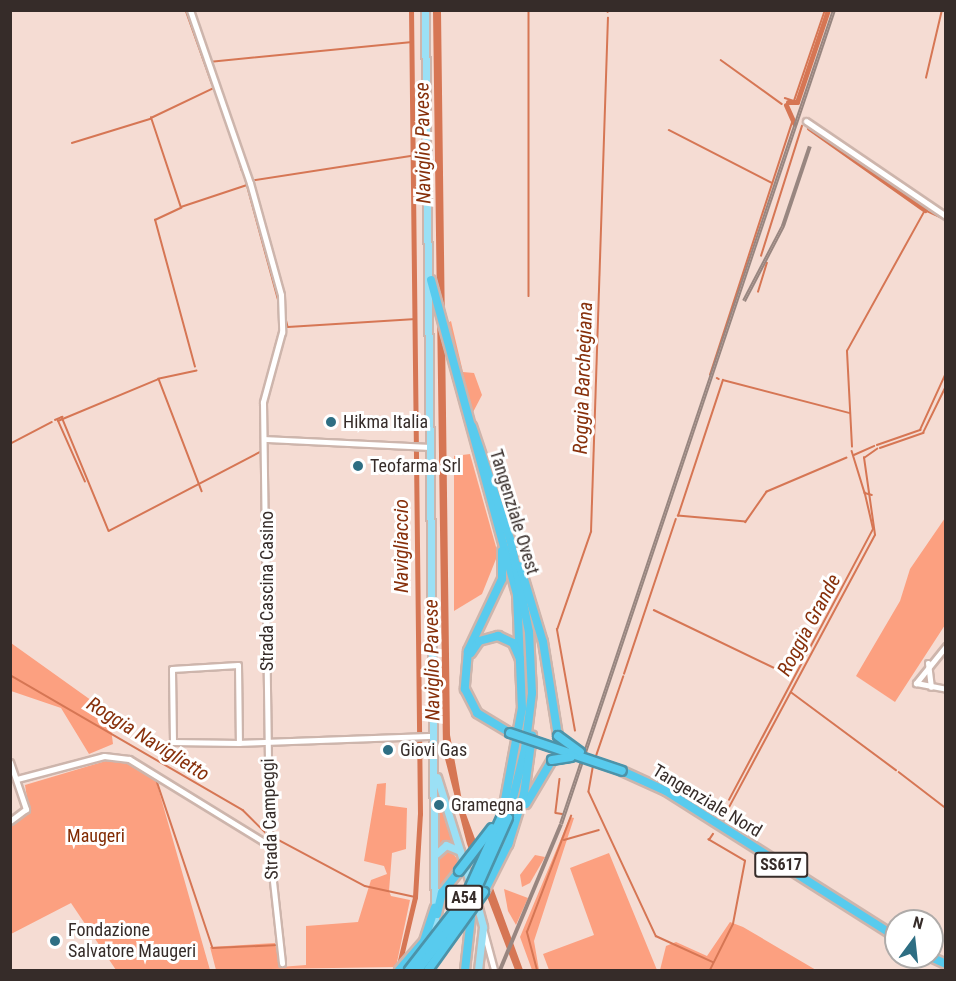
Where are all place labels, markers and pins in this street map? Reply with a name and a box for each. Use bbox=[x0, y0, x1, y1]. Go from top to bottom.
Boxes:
place label: Hikma Italia bbox=[343, 411, 428, 433]
marker: Hikma Italia bbox=[324, 415, 338, 429]
place label: Teofarma Srl bbox=[370, 455, 461, 477]
marker: Teofarma Srl bbox=[351, 459, 365, 473]
place label: Giovi Gas bbox=[400, 739, 467, 761]
marker: Giovi Gas bbox=[381, 743, 395, 757]
place label: Gramegna bbox=[451, 794, 524, 816]
marker: Gramegna bbox=[432, 798, 446, 812]
place label: Fondazione Salvatore Maugeri bbox=[68, 920, 196, 962]
marker: Fondazione Salvatore Maugeri bbox=[46, 932, 64, 950]

